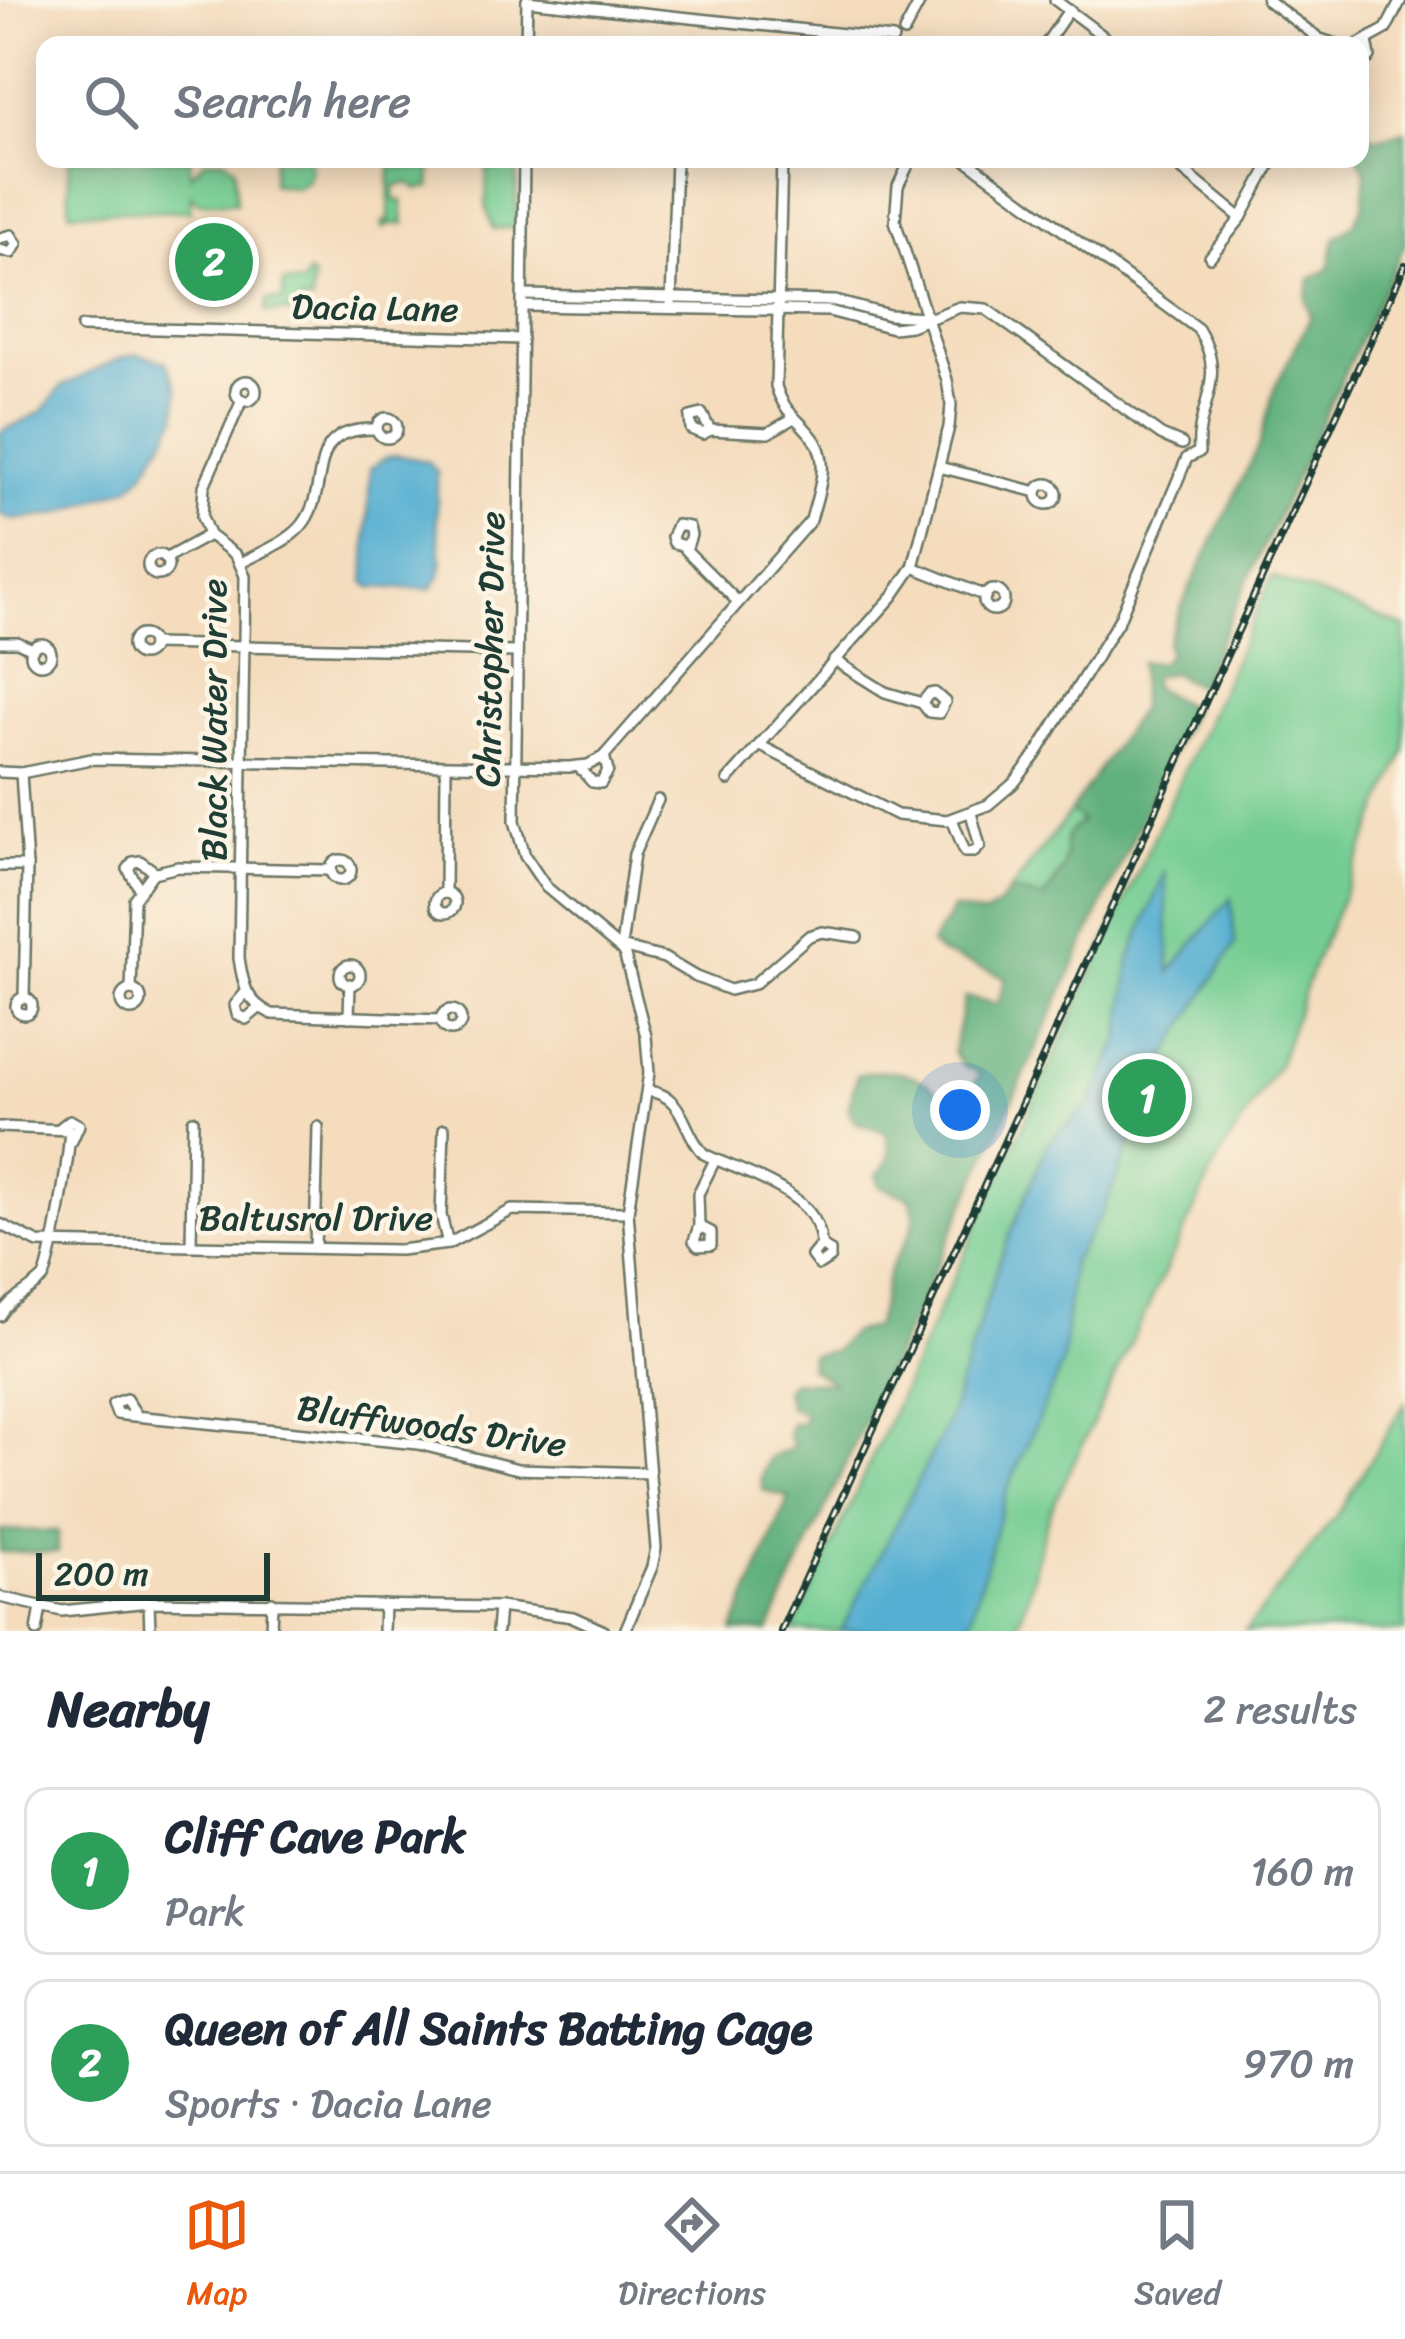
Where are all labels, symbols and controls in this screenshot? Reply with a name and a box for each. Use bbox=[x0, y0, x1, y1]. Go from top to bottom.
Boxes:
search box bbox=[36, 36, 1369, 168]
text: Search here bbox=[174, 62, 411, 142]
icon: search bbox=[78, 69, 144, 135]
pin: 2 bbox=[175, 217, 253, 307]
street label: Dacia Lane bbox=[291, 275, 459, 341]
street label: Christopher Drive bbox=[456, 511, 524, 787]
street label: Black Water Drive bbox=[182, 579, 246, 861]
pin: 1 bbox=[1108, 1053, 1186, 1143]
your location bbox=[930, 1080, 990, 1140]
street label: Baltusrol Drive bbox=[199, 1186, 433, 1250]
street label: Bluffwoods Drive bbox=[293, 1375, 571, 1477]
text: 200 m bbox=[54, 1545, 149, 1603]
scale bar bbox=[36, 1547, 270, 1600]
text: Nearby bbox=[48, 1664, 209, 1754]
text: 2 results bbox=[1203, 1675, 1357, 1744]
text: Cliff Cave Park bbox=[165, 1797, 466, 1877]
text: 1 bbox=[82, 1837, 98, 1906]
text: 160 m bbox=[1250, 1837, 1354, 1906]
text: Park bbox=[165, 1877, 245, 1946]
text: Queen of All Saints Batting Cage bbox=[165, 1989, 812, 2069]
text: 2 bbox=[79, 2029, 101, 2098]
text: 970 m bbox=[1243, 2029, 1354, 2098]
text: Sports · Dacia Lane bbox=[165, 2069, 492, 2138]
tab: Map bbox=[184, 2192, 250, 2322]
tab: Directions bbox=[618, 2192, 766, 2322]
tab: Saved bbox=[1134, 2192, 1221, 2322]

